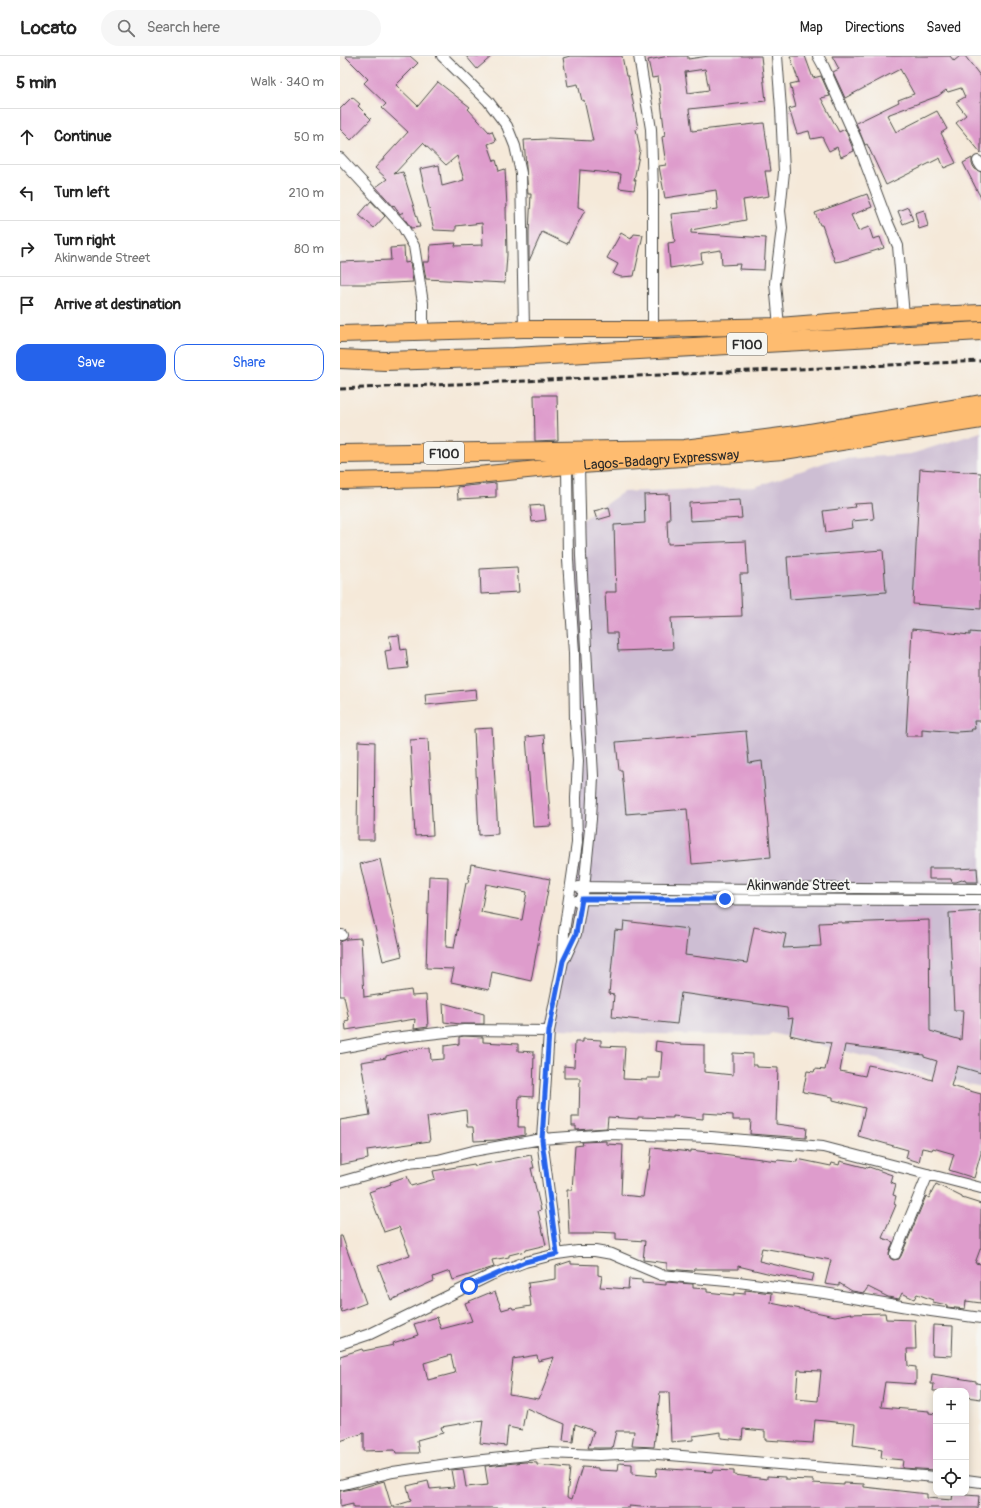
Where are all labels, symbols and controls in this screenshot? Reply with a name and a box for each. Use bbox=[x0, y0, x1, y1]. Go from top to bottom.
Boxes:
search box bbox=[101, 10, 381, 46]
text: Locato bbox=[20, 16, 77, 40]
icon: search bbox=[115, 17, 137, 39]
text: Search here bbox=[147, 18, 220, 37]
text: Map bbox=[800, 19, 823, 36]
text: Directions bbox=[845, 19, 904, 36]
text: Saved bbox=[926, 19, 961, 36]
text: 5 min bbox=[16, 72, 56, 93]
text: Walk · 340 m bbox=[250, 74, 324, 90]
icon: ahead bbox=[16, 126, 38, 148]
text: Continue bbox=[54, 127, 112, 146]
text: 50 m bbox=[294, 129, 324, 145]
icon: left bbox=[16, 182, 38, 204]
text: Turn left bbox=[54, 183, 110, 202]
text: 210 m bbox=[288, 185, 324, 201]
text: Turn right bbox=[54, 231, 115, 250]
icon: right bbox=[16, 238, 38, 260]
text: 80 m bbox=[294, 241, 324, 257]
text: Akinwande Street bbox=[54, 250, 150, 266]
icon: arrive bbox=[16, 294, 38, 316]
text: Arrive at destination bbox=[54, 295, 181, 314]
road number: F100 bbox=[727, 333, 767, 355]
button: Save bbox=[16, 344, 166, 381]
button: Share bbox=[174, 344, 324, 381]
road number: F100 bbox=[424, 442, 464, 464]
street label: Lagos-Badagry Expressway bbox=[583, 446, 740, 474]
street label: Akinwande Street bbox=[746, 877, 850, 894]
route end bbox=[716, 890, 734, 908]
route start bbox=[460, 1277, 478, 1295]
map controls bbox=[933, 1388, 969, 1496]
button: + bbox=[933, 1388, 969, 1424]
button: − bbox=[933, 1424, 969, 1460]
button: locate bbox=[933, 1460, 969, 1496]

